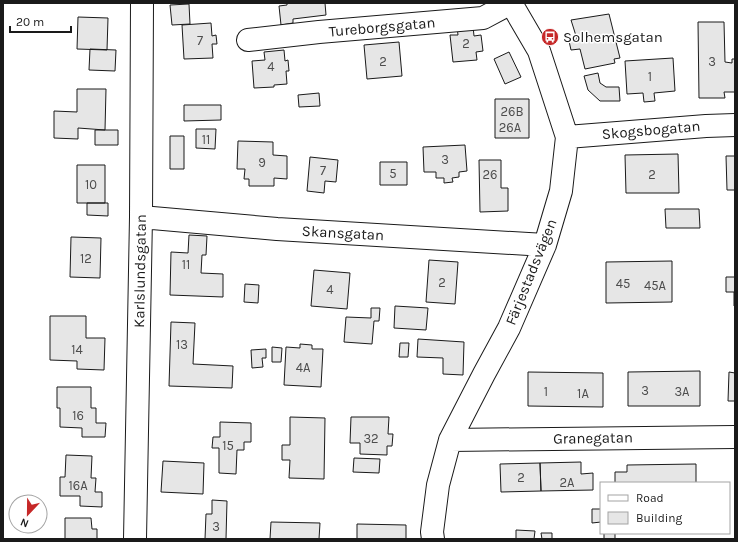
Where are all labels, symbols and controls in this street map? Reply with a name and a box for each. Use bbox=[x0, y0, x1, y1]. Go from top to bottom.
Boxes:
scale bar bbox=[10, 8, 71, 34]
street label: Tureborgsgatan bbox=[328, 13, 436, 41]
text: 20 m bbox=[16, 15, 44, 29]
bus stop icon: Solhemsgatan bbox=[540, 27, 560, 47]
place label: Solhemsgatan bbox=[563, 28, 663, 46]
house number: 7 bbox=[197, 33, 203, 48]
house number: 2 bbox=[462, 36, 470, 51]
house number: 2 bbox=[379, 54, 387, 69]
house number: 3 bbox=[708, 54, 716, 69]
house number: 4 bbox=[267, 59, 275, 74]
house number: 1 bbox=[648, 69, 652, 84]
house number: 26B bbox=[500, 104, 524, 119]
street label: Skogsbogatan bbox=[601, 117, 701, 143]
house number: 26A bbox=[499, 120, 522, 135]
house number: 11 bbox=[202, 132, 210, 147]
house number: 3 bbox=[441, 152, 449, 167]
house number: 9 bbox=[258, 155, 266, 170]
house number: 7 bbox=[320, 163, 326, 178]
house number: 5 bbox=[389, 166, 397, 181]
house number: 26 bbox=[483, 167, 497, 182]
house number: 2 bbox=[648, 167, 656, 182]
house number: 10 bbox=[85, 177, 97, 192]
street label: Karlslundsgatan bbox=[130, 214, 150, 328]
street label: Färjestadsvägen bbox=[501, 216, 561, 328]
street label: Skansgatan bbox=[301, 222, 385, 244]
house number: 12 bbox=[80, 251, 92, 266]
house number: 11 bbox=[182, 257, 190, 272]
house number: 2 bbox=[438, 275, 446, 290]
house number: 45 bbox=[616, 276, 630, 291]
house number: 45A bbox=[644, 278, 667, 293]
house number: 4 bbox=[326, 282, 334, 297]
house number: 13 bbox=[176, 337, 188, 352]
house number: 14 bbox=[71, 342, 83, 357]
house number: 4A bbox=[296, 360, 311, 375]
house number: 3 bbox=[641, 383, 649, 398]
house number: 1 bbox=[544, 384, 548, 399]
house number: 3A bbox=[674, 384, 690, 399]
house number: 1A bbox=[577, 386, 589, 401]
house number: 16 bbox=[72, 408, 84, 423]
street label: Granegatan bbox=[553, 428, 633, 448]
house number: 32 bbox=[363, 431, 379, 446]
house number: 15 bbox=[222, 438, 234, 453]
house number: 2 bbox=[517, 470, 525, 485]
house number: 2A bbox=[559, 475, 575, 490]
house number: 16A bbox=[68, 478, 88, 493]
legend bbox=[600, 482, 730, 534]
text: Road bbox=[636, 491, 664, 505]
north arrow bbox=[8, 494, 48, 534]
text: Building bbox=[636, 511, 683, 525]
text: N bbox=[18, 515, 31, 530]
house number: 3 bbox=[212, 519, 220, 534]

